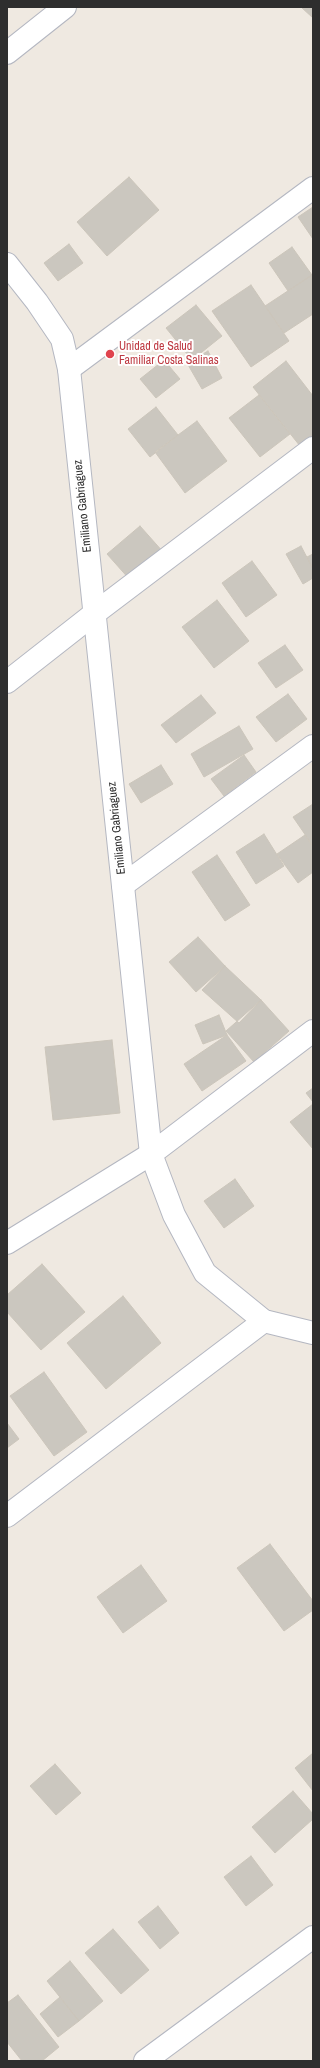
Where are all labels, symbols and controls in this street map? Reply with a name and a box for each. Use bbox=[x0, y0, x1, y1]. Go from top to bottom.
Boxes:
place label: Unidad de Salud Familiar Costa Salinas bbox=[119, 340, 219, 368]
marker: Unidad de Salud Familiar Costa Salinas bbox=[104, 348, 116, 360]
street label: Emiliano Gabriaguez bbox=[71, 459, 95, 553]
street label: Emiliano Gabriaguez bbox=[105, 781, 129, 875]

